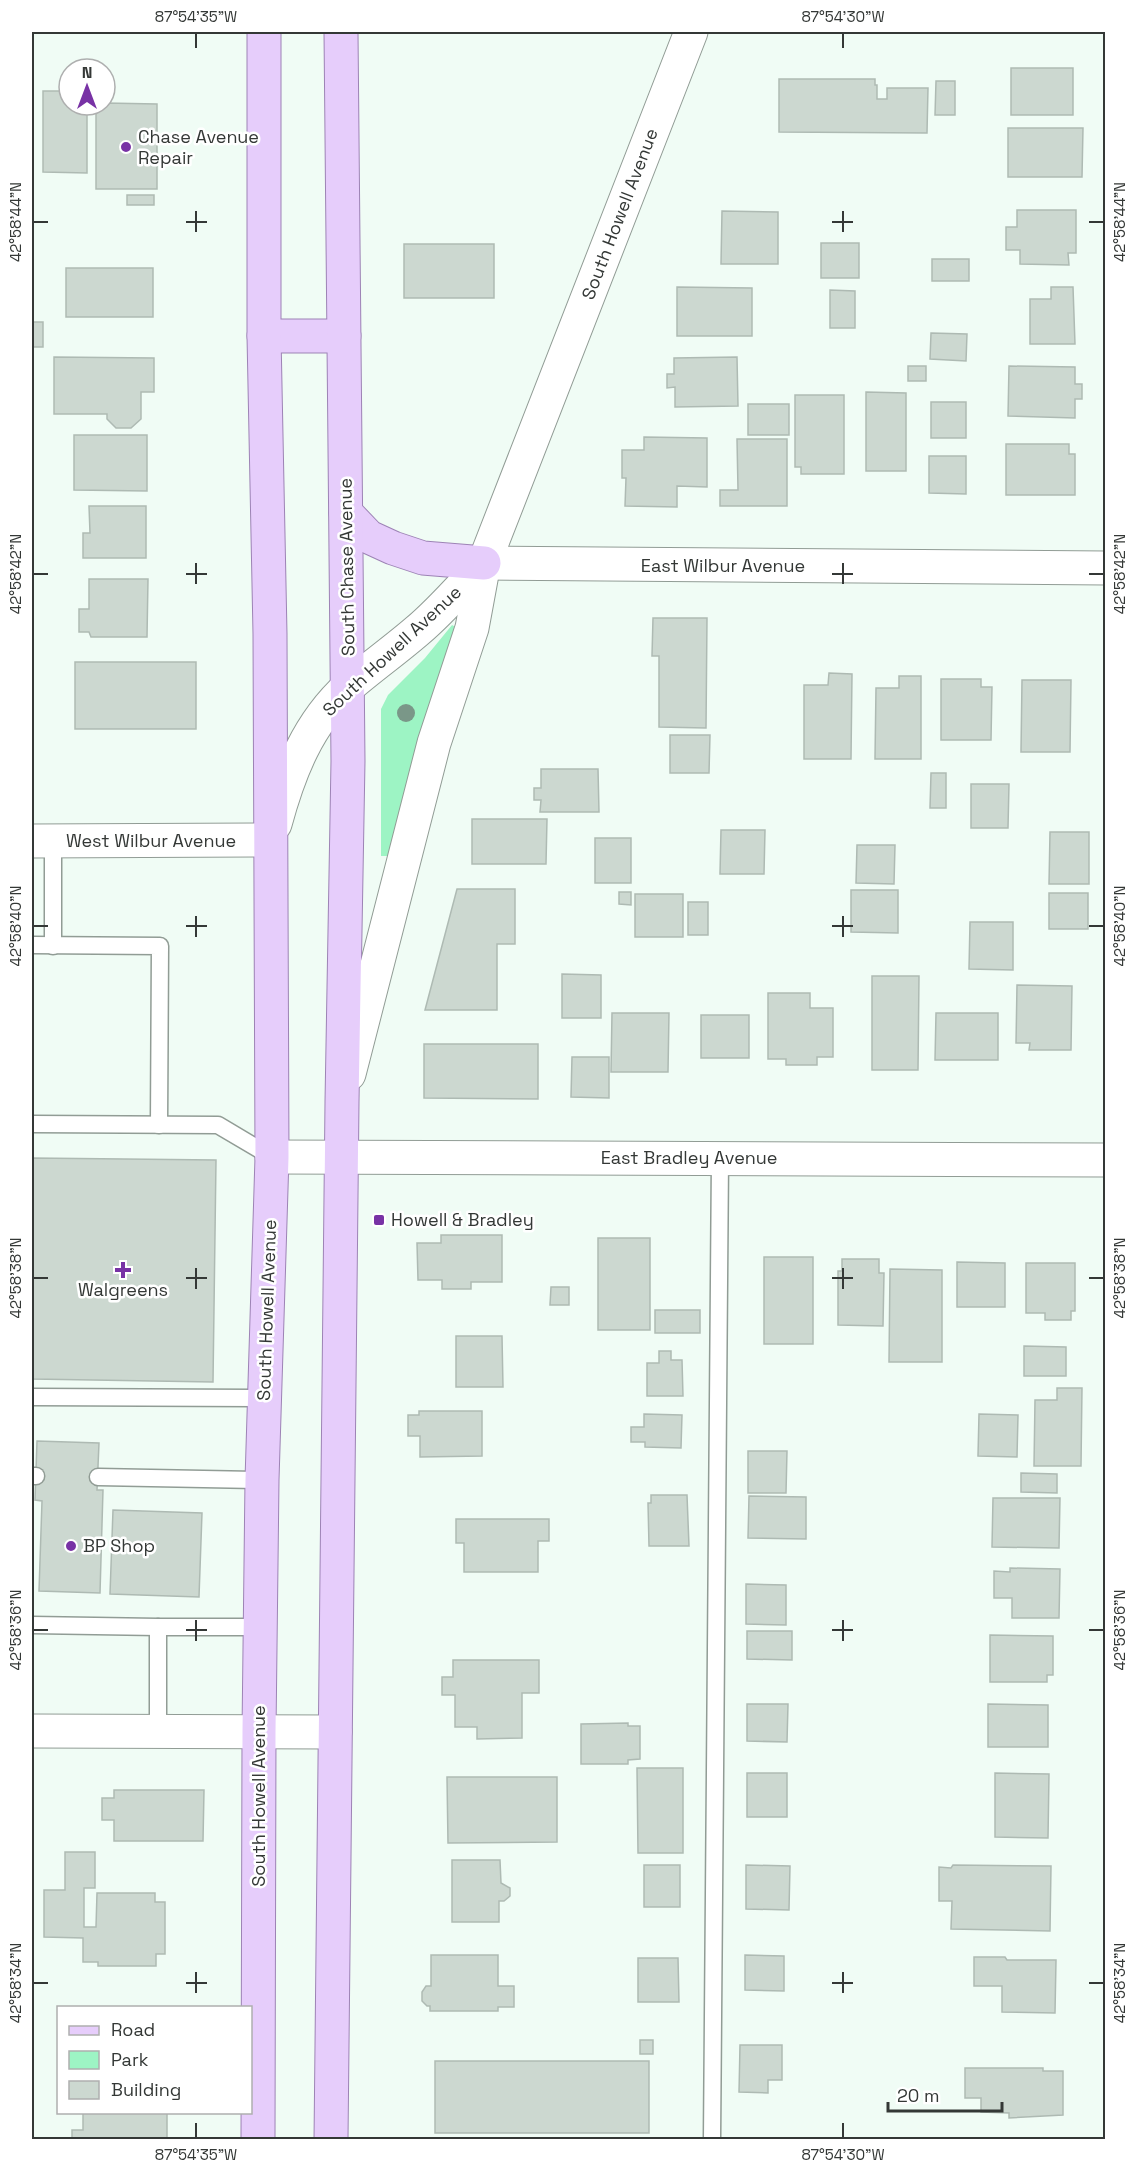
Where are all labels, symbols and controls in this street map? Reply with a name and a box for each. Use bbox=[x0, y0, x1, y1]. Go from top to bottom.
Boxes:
text: 87°54'35"W bbox=[155, 7, 237, 26]
text: 87°54'30"W bbox=[801, 7, 885, 26]
north arrow bbox=[57, 57, 117, 117]
text: N bbox=[82, 62, 92, 83]
place label: Chase Avenue Repair bbox=[138, 125, 259, 169]
street label: South Howell Avenue bbox=[576, 125, 663, 303]
marker: Chase Avenue Repair bbox=[119, 140, 133, 154]
text: 42°58'44"N bbox=[6, 182, 25, 262]
text: 42°58'44"N bbox=[1110, 182, 1129, 262]
street label: South Chase Avenue bbox=[333, 478, 360, 656]
text: 42°58'42"N bbox=[6, 534, 25, 614]
text: 42°58'42"N bbox=[1110, 534, 1129, 614]
street label: East Wilbur Avenue bbox=[641, 554, 805, 577]
street label: South Howell Avenue bbox=[317, 580, 466, 721]
street label: West Wilbur Avenue bbox=[66, 829, 236, 852]
text: 42°58'40"N bbox=[6, 886, 25, 966]
text: 42°58'40"N bbox=[1110, 886, 1129, 966]
street label: East Bradley Avenue bbox=[601, 1146, 777, 1169]
place label: Howell & Bradley bbox=[391, 1208, 534, 1231]
marker: Howell & Bradley bbox=[372, 1213, 386, 1227]
street label: South Howell Avenue bbox=[252, 1219, 281, 1401]
text: 42°58'38"N bbox=[6, 1238, 25, 1318]
text: 42°58'38"N bbox=[1110, 1238, 1129, 1318]
marker: Walgreens bbox=[116, 1263, 130, 1277]
place label: Walgreens bbox=[78, 1278, 168, 1301]
place label: BP Shop bbox=[83, 1534, 155, 1557]
marker: BP Shop bbox=[64, 1539, 78, 1553]
text: 42°58'36"N bbox=[6, 1590, 25, 1670]
text: 42°58'36"N bbox=[1110, 1590, 1129, 1670]
street label: South Howell Avenue bbox=[247, 1705, 270, 1887]
text: 42°58'34"N bbox=[6, 1943, 25, 2023]
text: 42°58'34"N bbox=[1110, 1943, 1129, 2023]
legend bbox=[57, 2006, 252, 2114]
text: Road bbox=[111, 2018, 155, 2041]
text: Park bbox=[111, 2048, 149, 2071]
scale bar bbox=[888, 2075, 1002, 2113]
text: Building bbox=[111, 2078, 181, 2101]
text: 20 m bbox=[897, 2084, 940, 2107]
text: 87°54'35"W bbox=[155, 2145, 237, 2164]
text: 87°54'30"W bbox=[801, 2145, 885, 2164]

